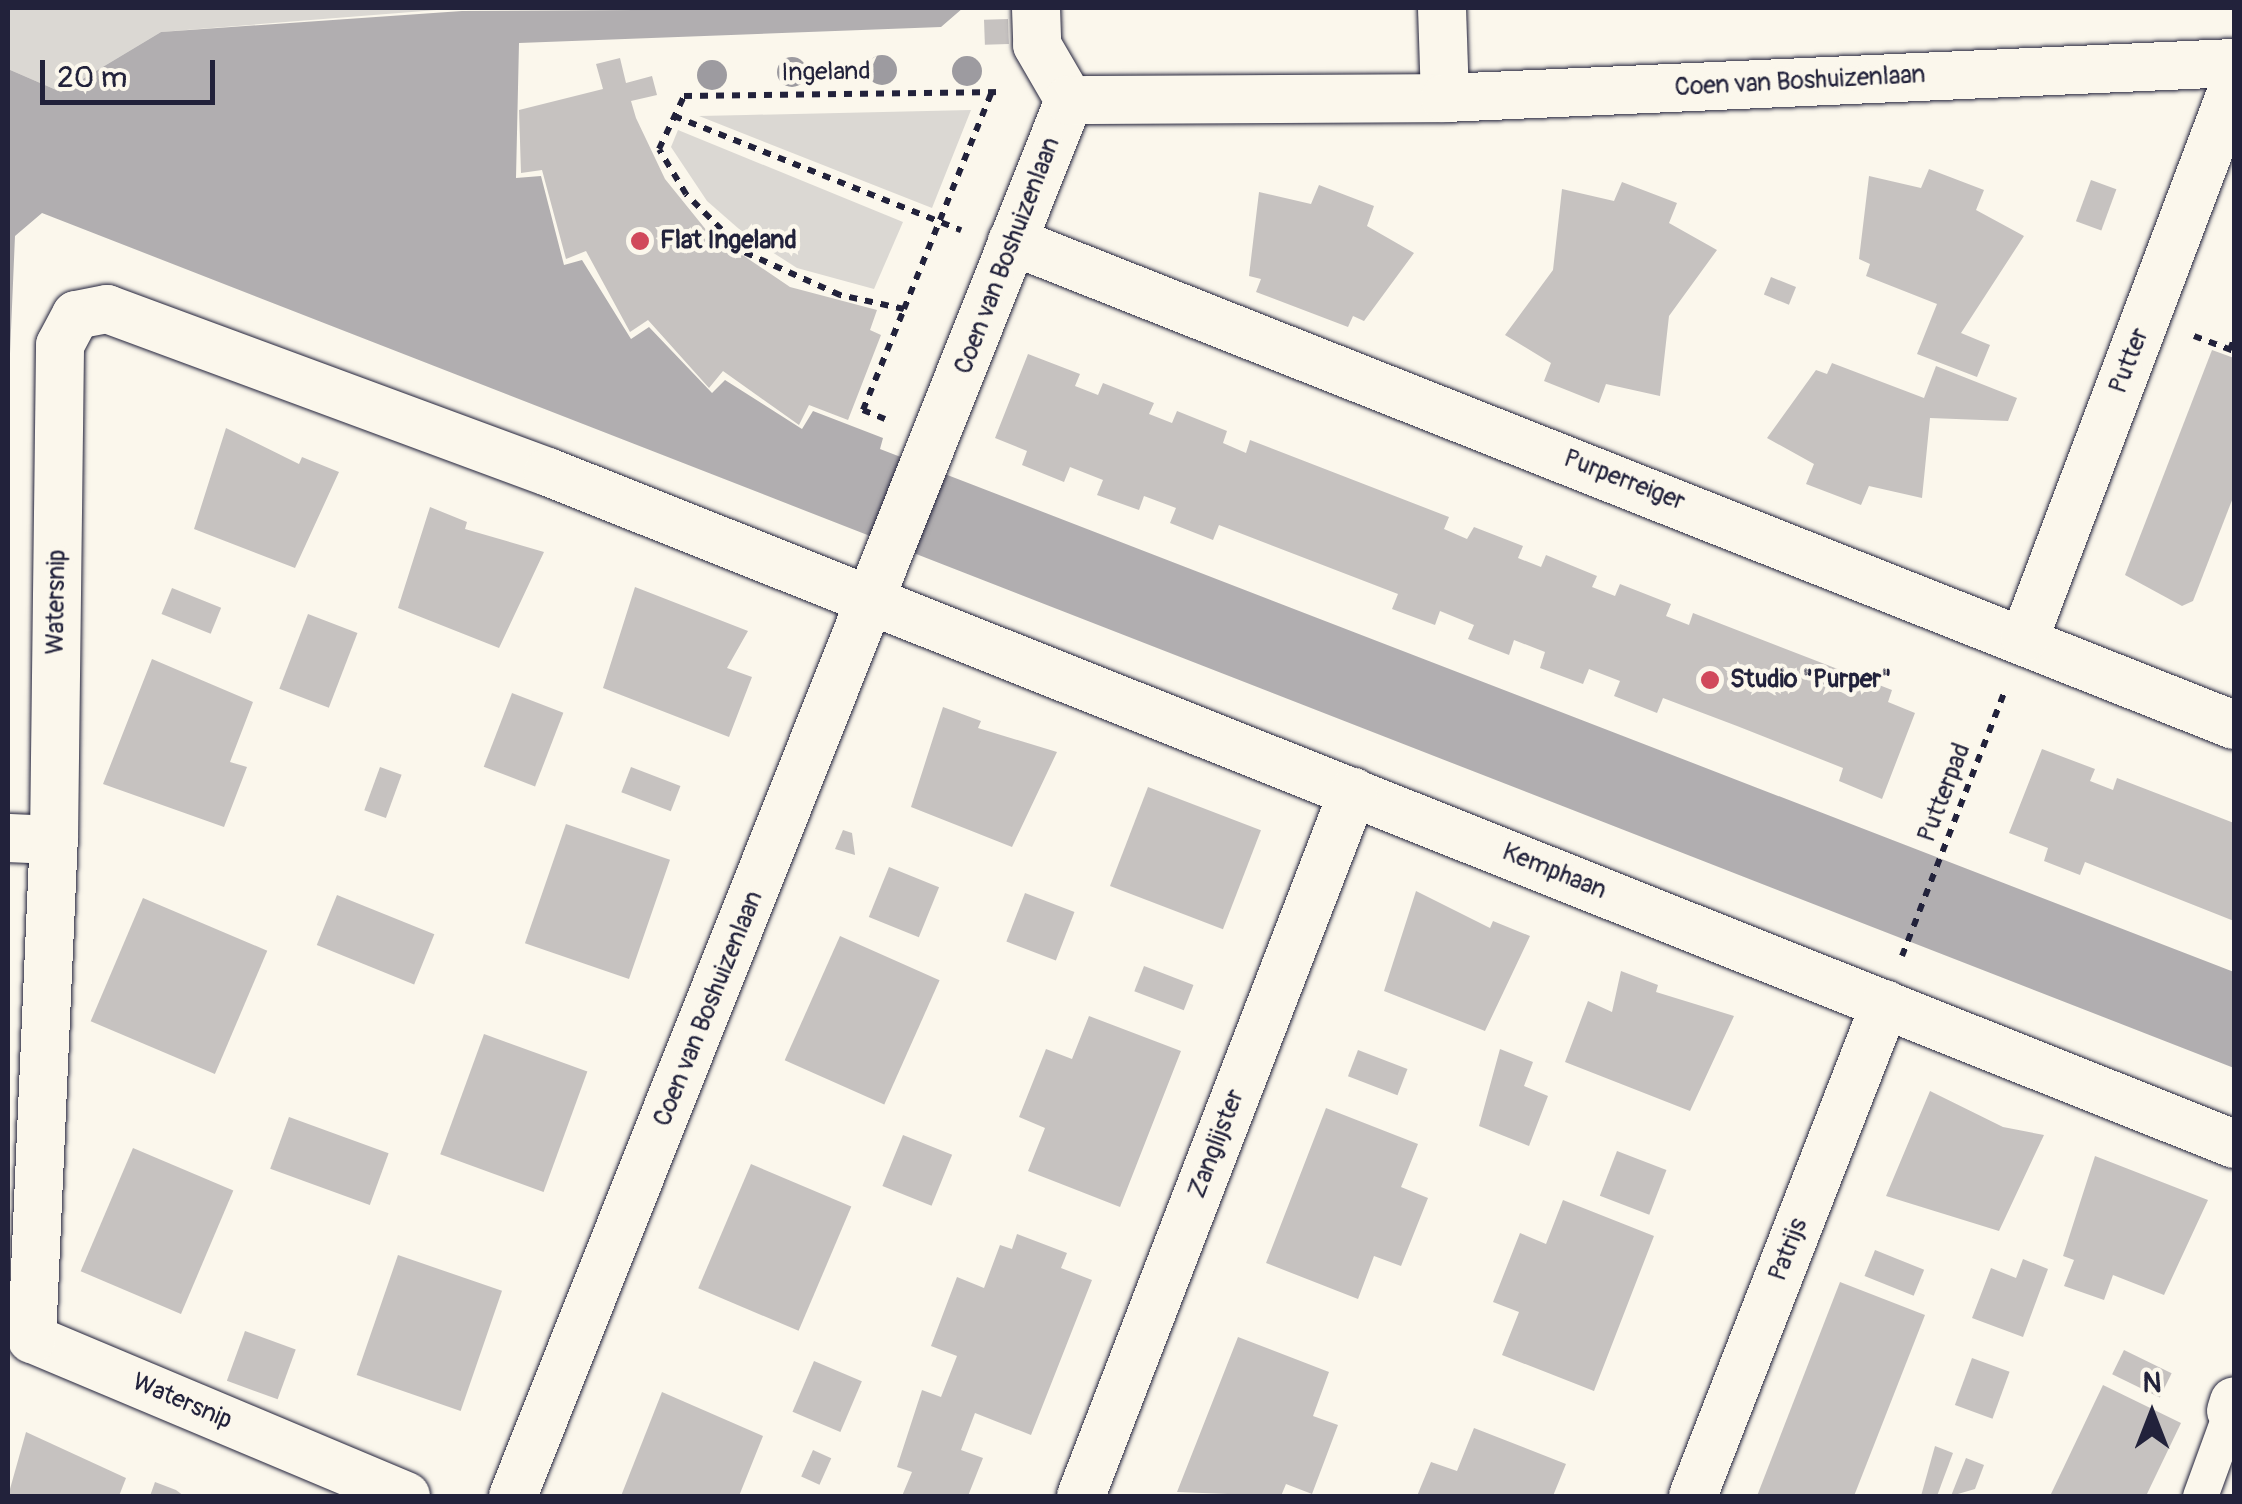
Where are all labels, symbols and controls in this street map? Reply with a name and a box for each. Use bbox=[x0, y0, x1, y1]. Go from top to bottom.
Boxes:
scale bar bbox=[45, 40, 220, 102]
street label: Ingeland bbox=[781, 57, 871, 89]
text: 20 m bbox=[57, 59, 127, 96]
street label: Coen van Boshuizenlaan bbox=[1674, 60, 1926, 104]
street label: Coen van Boshuizenlaan bbox=[949, 133, 1067, 379]
place label: Flat Ingeland bbox=[660, 226, 797, 256]
marker: Flat Ingeland bbox=[629, 230, 651, 252]
street label: Putter bbox=[2104, 324, 2156, 398]
street label: Purperreiger bbox=[1559, 444, 1689, 518]
street label: Watersnip bbox=[41, 549, 73, 655]
place label: Studio "Purper" bbox=[1730, 665, 1891, 695]
marker: Studio "Purper" bbox=[1699, 669, 1721, 691]
street label: Putterpad bbox=[1912, 739, 1978, 847]
street label: Kemphaan bbox=[1498, 838, 1610, 906]
street label: Coen van Boshuizenlaan bbox=[648, 887, 770, 1131]
street label: Zanglijster bbox=[1183, 1086, 1251, 1202]
street label: Patrijs bbox=[1763, 1214, 1815, 1286]
north arrow bbox=[2102, 1364, 2202, 1464]
text: N bbox=[2143, 1366, 2161, 1401]
street label: Watersnip bbox=[128, 1368, 236, 1436]

